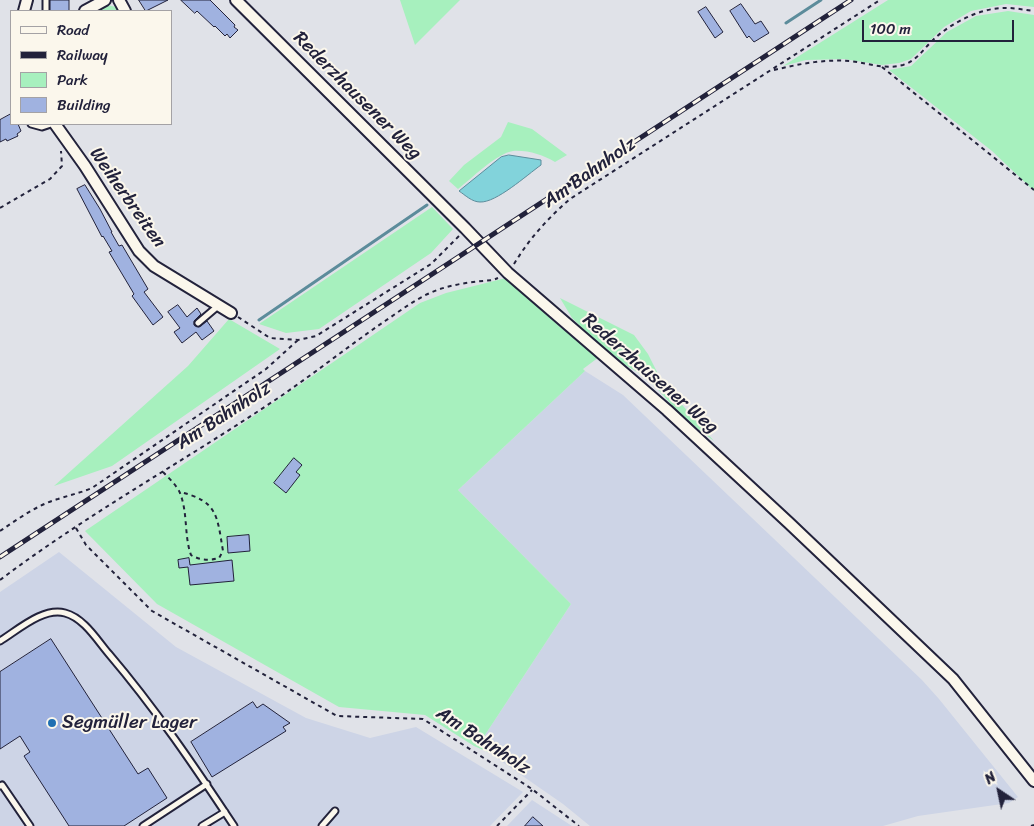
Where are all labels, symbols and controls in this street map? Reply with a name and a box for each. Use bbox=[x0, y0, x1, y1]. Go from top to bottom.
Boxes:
legend bbox=[10, 10, 172, 125]
scale bar bbox=[864, 10, 1016, 42]
text: 100 m bbox=[870, 16, 911, 42]
text: Road bbox=[57, 17, 89, 43]
street label: Rederzhausener Weg bbox=[288, 27, 426, 165]
text: Railway bbox=[57, 42, 108, 68]
text: Park bbox=[57, 67, 88, 93]
text: Building bbox=[57, 92, 111, 118]
street label: Am Bahnholz bbox=[539, 133, 641, 213]
street label: Weiherbreiten bbox=[84, 143, 170, 253]
street label: Rederzhausener Weg bbox=[578, 309, 722, 439]
street label: Am Bahnholz bbox=[173, 377, 275, 455]
street label: Am Bahnholz bbox=[432, 702, 534, 780]
place label: Segmüller Lager bbox=[62, 712, 197, 734]
marker: Segmüller Lager bbox=[46, 717, 58, 729]
text: N bbox=[979, 765, 1001, 791]
north arrow bbox=[974, 766, 1024, 816]

